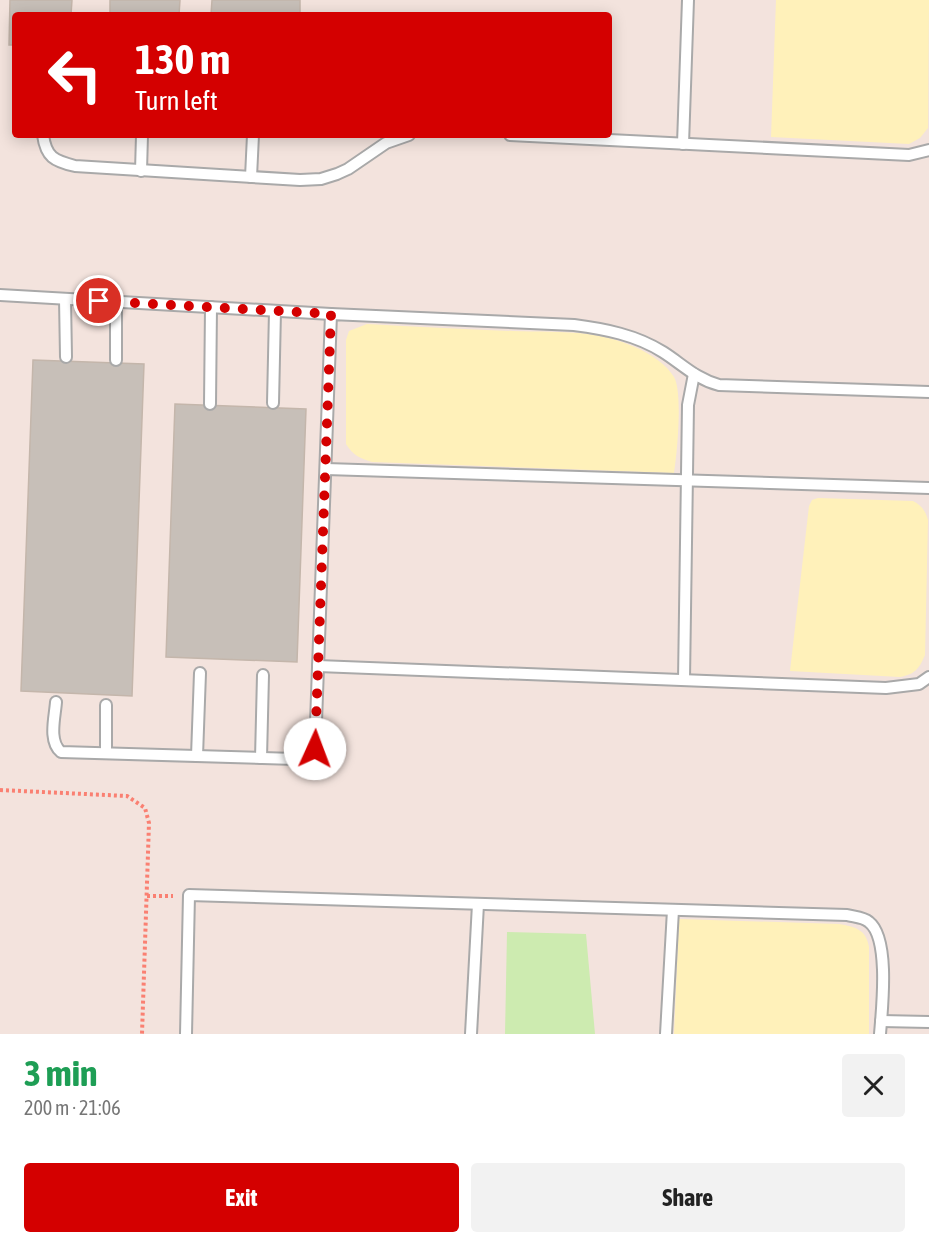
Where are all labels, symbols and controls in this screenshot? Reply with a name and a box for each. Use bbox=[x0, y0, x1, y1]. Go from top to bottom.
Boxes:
text: 130 m bbox=[135, 35, 230, 83]
icon: left bbox=[36, 36, 114, 114]
text: Turn left bbox=[135, 85, 218, 116]
pin bbox=[73, 275, 124, 326]
icon: arrive bbox=[82, 284, 115, 317]
position arrow bbox=[283, 717, 347, 781]
text: 3 min bbox=[24, 1052, 98, 1094]
button: close bbox=[842, 1054, 905, 1117]
text: 200 m · 21:06 bbox=[24, 1096, 121, 1119]
button: Exit bbox=[24, 1163, 459, 1232]
button: Share bbox=[471, 1163, 905, 1232]

